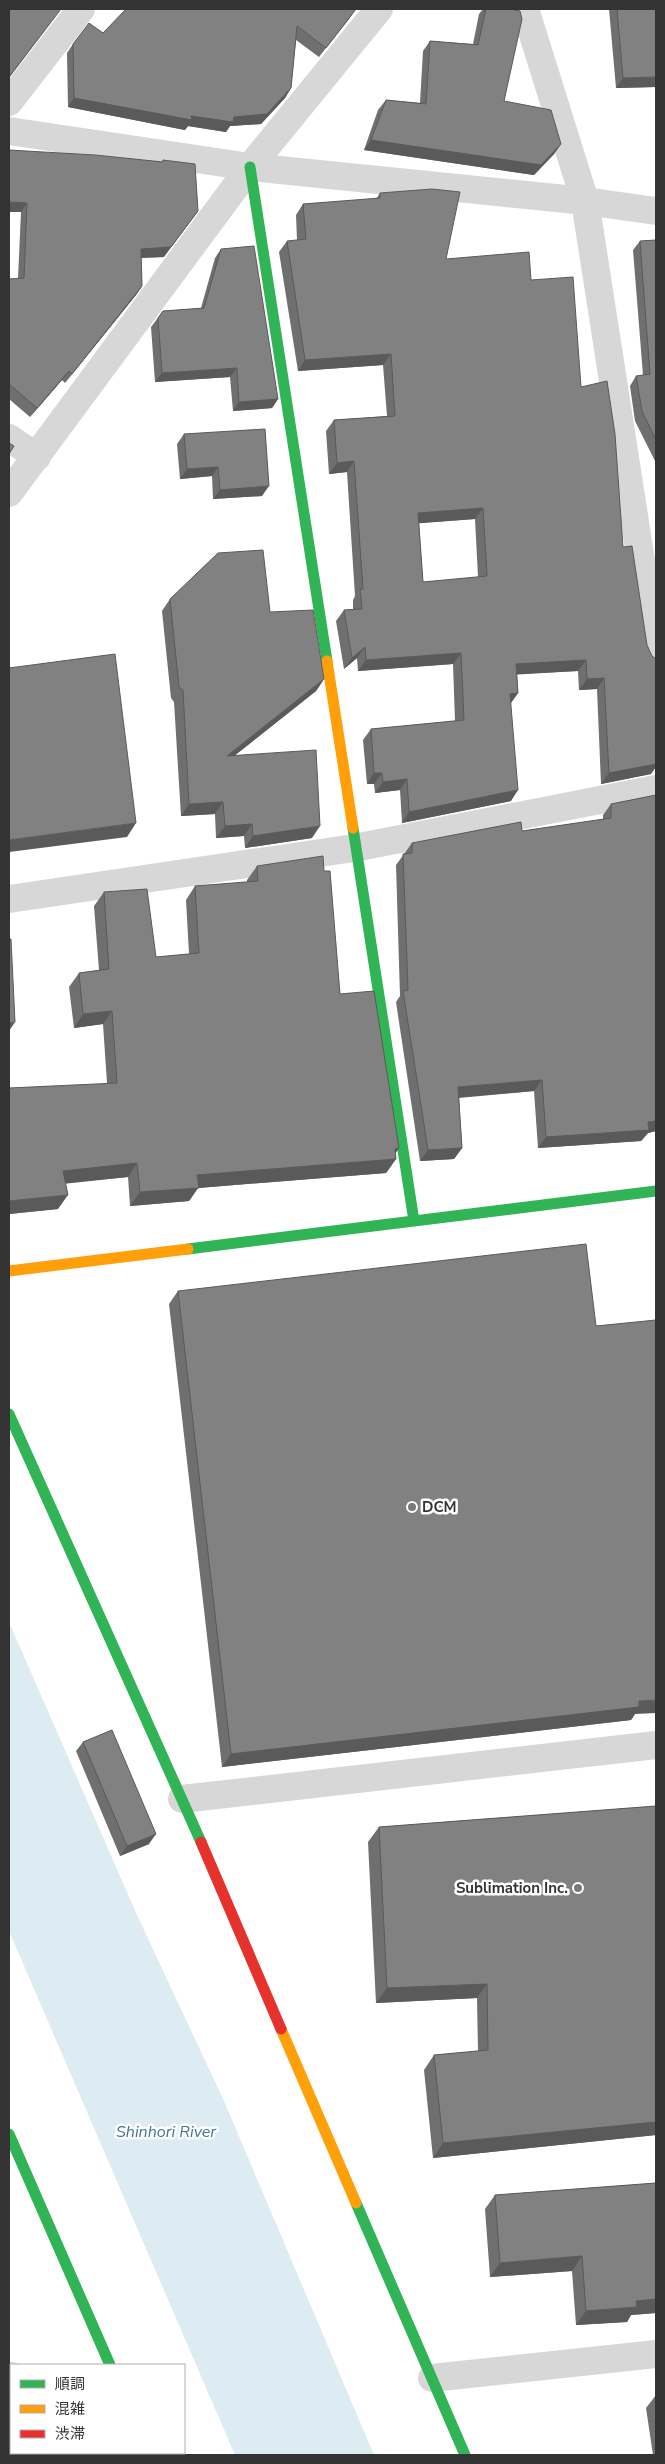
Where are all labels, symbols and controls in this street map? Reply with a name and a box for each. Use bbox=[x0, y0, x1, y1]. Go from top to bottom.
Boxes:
place label: DCM bbox=[422, 1497, 457, 1517]
marker: DCM bbox=[406, 1501, 418, 1513]
place label: Sublimation Inc. bbox=[456, 1878, 568, 1898]
marker: Sublimation Inc. bbox=[572, 1882, 584, 1894]
water label: Shinhori River bbox=[116, 2121, 217, 2143]
legend bbox=[10, 2364, 185, 2454]
text: 順調 bbox=[55, 2374, 85, 2394]
text: 混雑 bbox=[55, 2399, 85, 2419]
text: 渋滞 bbox=[55, 2424, 85, 2444]

